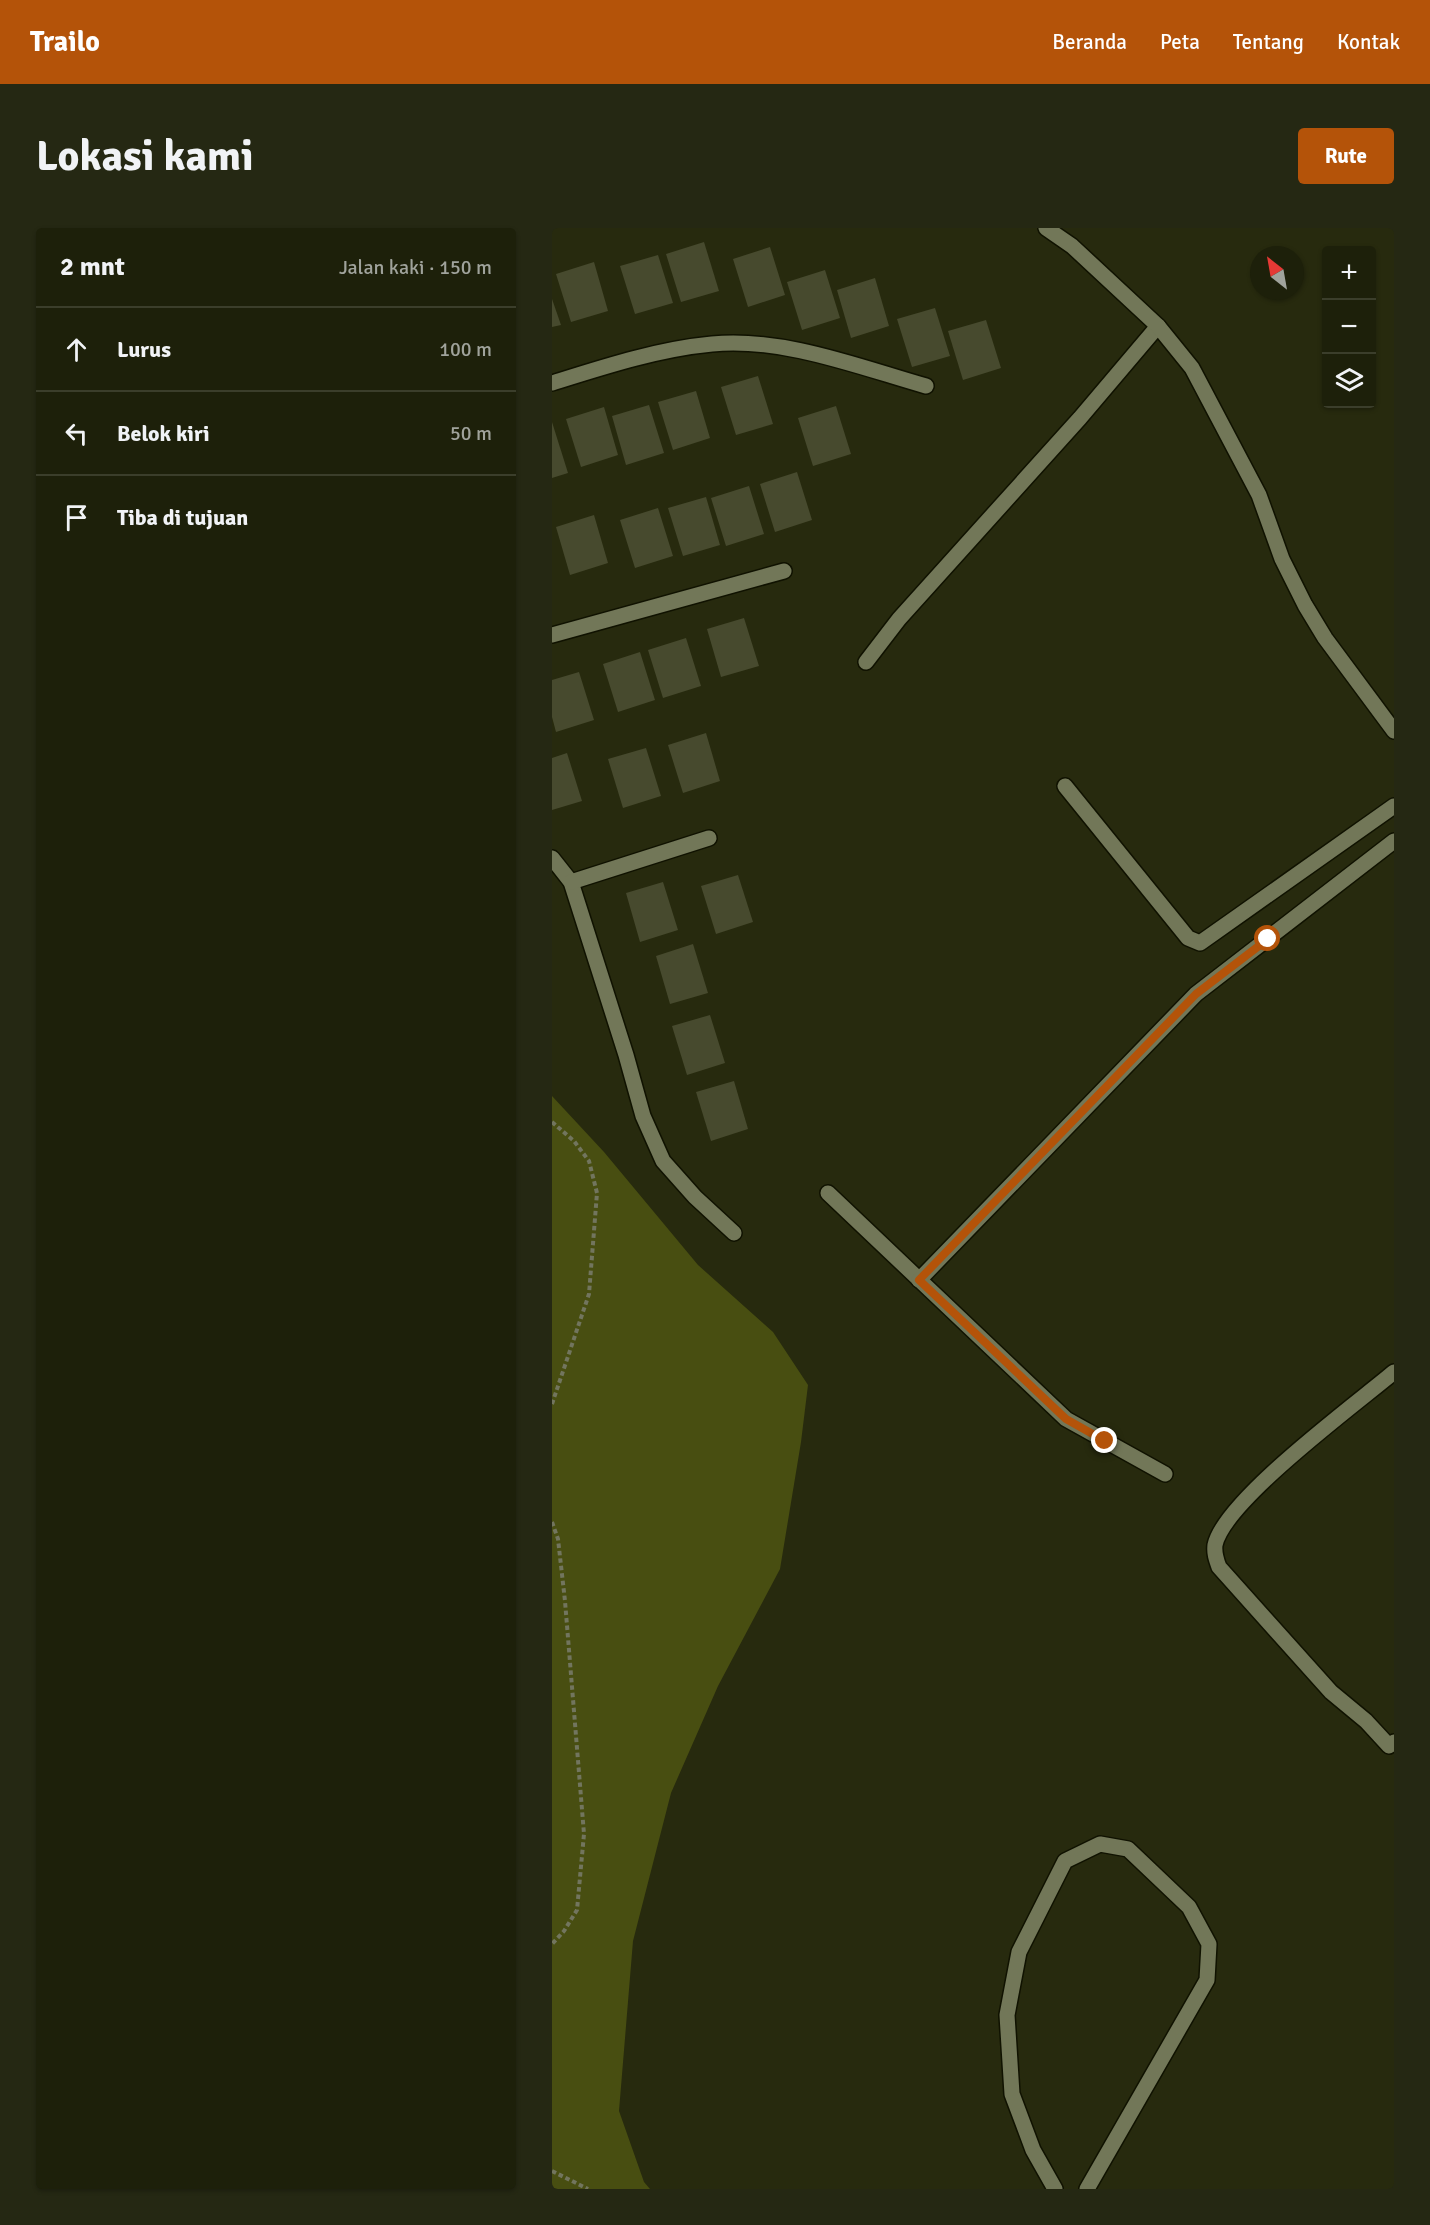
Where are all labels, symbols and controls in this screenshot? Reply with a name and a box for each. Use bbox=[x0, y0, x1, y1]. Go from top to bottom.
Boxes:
text: Trailo bbox=[30, 25, 100, 59]
text: Beranda bbox=[1052, 29, 1127, 55]
text: Peta bbox=[1160, 29, 1200, 55]
text: Tentang bbox=[1233, 29, 1304, 55]
text: Kontak bbox=[1337, 29, 1400, 55]
button: Rute bbox=[1298, 128, 1394, 184]
text: Lokasi kami bbox=[36, 131, 254, 182]
north arrow bbox=[1250, 246, 1304, 300]
map controls bbox=[1322, 246, 1376, 408]
button: + bbox=[1322, 246, 1376, 300]
text: 2 mnt bbox=[60, 251, 125, 283]
text: Jalan kaki · 150 m bbox=[339, 255, 492, 280]
button: − bbox=[1322, 300, 1376, 354]
icon: ahead bbox=[60, 333, 93, 366]
text: Lurus bbox=[117, 336, 171, 363]
text: 100 m bbox=[439, 337, 492, 362]
button: layers bbox=[1322, 354, 1376, 408]
icon: left bbox=[60, 417, 93, 450]
text: Belok kiri bbox=[117, 420, 210, 447]
text: 50 m bbox=[450, 421, 492, 446]
icon: arrive bbox=[60, 501, 93, 534]
text: Tiba di tujuan bbox=[117, 504, 248, 531]
route start bbox=[1254, 925, 1280, 951]
route end bbox=[1091, 1427, 1117, 1453]

